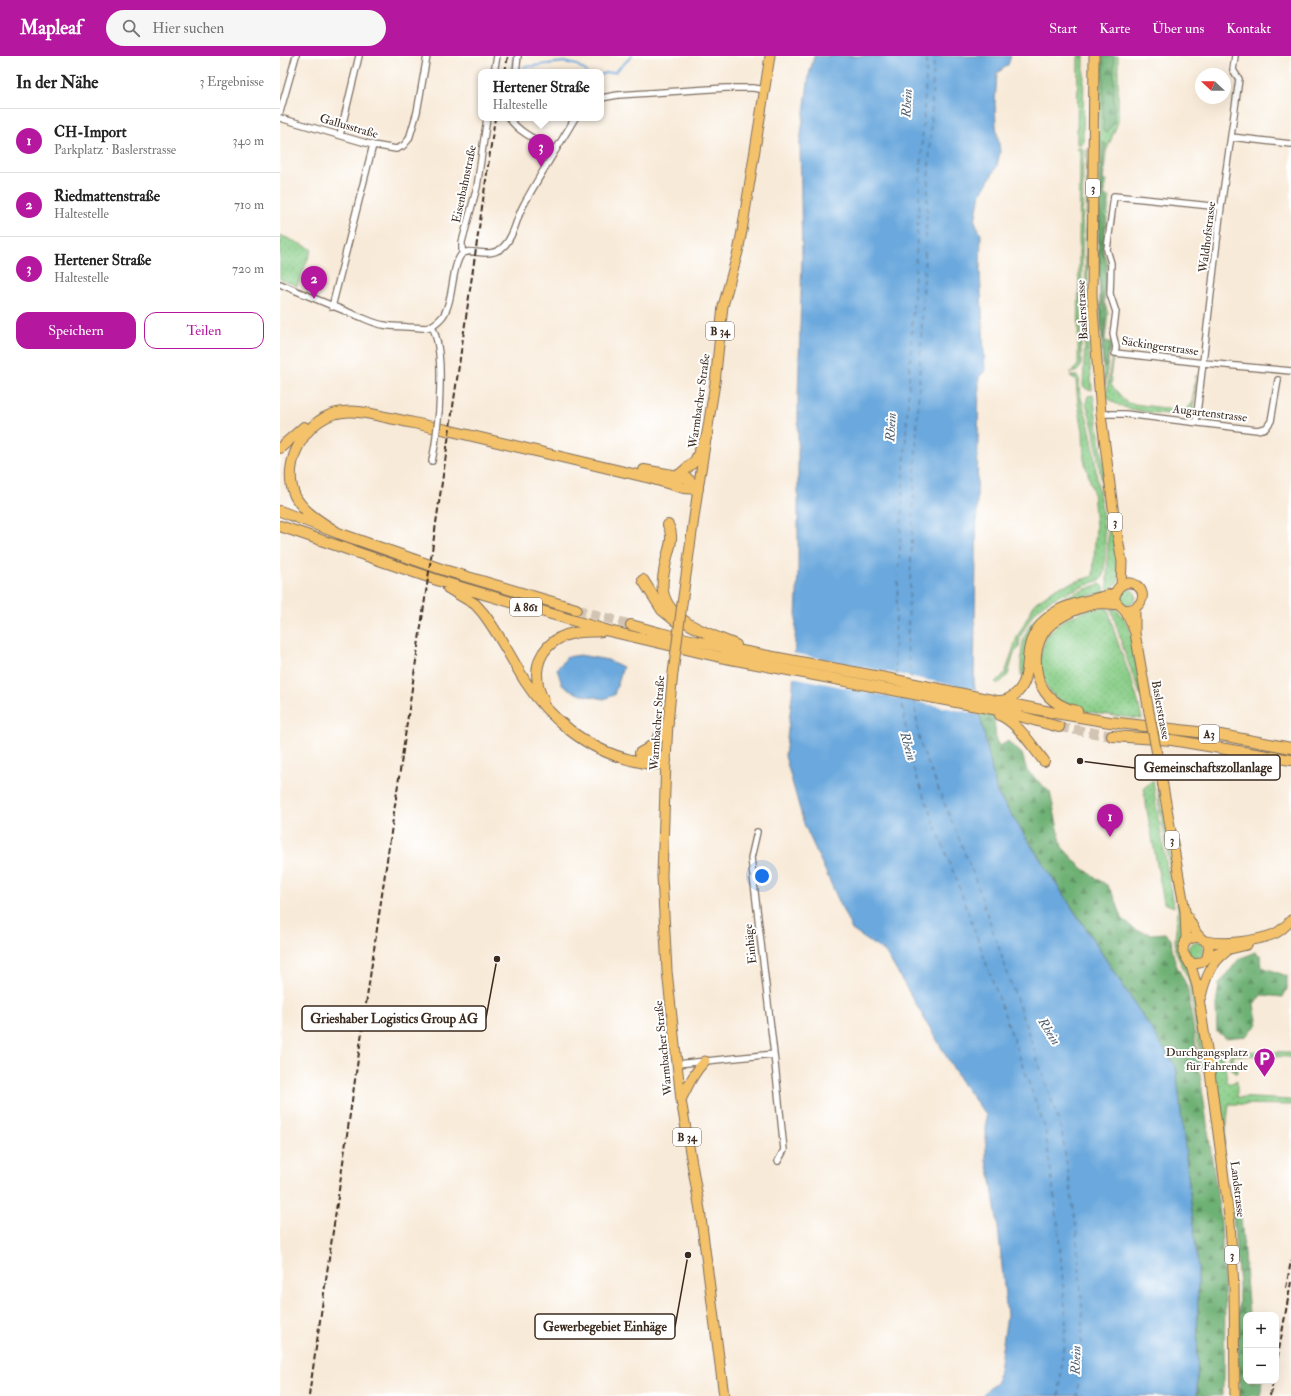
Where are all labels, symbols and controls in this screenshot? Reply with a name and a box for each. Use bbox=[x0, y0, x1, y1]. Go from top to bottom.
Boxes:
search box bbox=[106, 10, 386, 46]
text: Mapleaf bbox=[20, 16, 82, 40]
icon: search bbox=[120, 17, 142, 39]
text: Hier suchen bbox=[152, 19, 224, 38]
text: Start bbox=[1049, 20, 1077, 37]
text: Karte bbox=[1099, 20, 1130, 37]
text: Über uns bbox=[1152, 20, 1204, 37]
text: Kontakt bbox=[1226, 20, 1271, 37]
north arrow bbox=[1195, 68, 1231, 104]
popup bbox=[478, 69, 604, 121]
text: In der Nähe bbox=[16, 72, 98, 93]
text: 3 Ergebnisse bbox=[199, 74, 264, 90]
text: Hertener Straße bbox=[492, 78, 590, 97]
water label: Rhein bbox=[898, 88, 916, 119]
text: Haltestelle bbox=[492, 97, 547, 113]
street label: Gallusstraße bbox=[318, 111, 380, 142]
text: CH-Import bbox=[54, 123, 127, 142]
text: 1 bbox=[27, 133, 31, 149]
text: 340 m bbox=[233, 133, 264, 149]
pin: 3 bbox=[528, 134, 554, 167]
text: Parkplatz · Baslerstrasse bbox=[54, 142, 176, 158]
street label: Eisenbahnstraße bbox=[449, 144, 480, 224]
road number: 3 bbox=[1086, 179, 1100, 197]
text: Riedmattenstraße bbox=[54, 187, 160, 206]
text: 2 bbox=[26, 197, 32, 213]
text: 710 m bbox=[234, 197, 264, 213]
street label: Waldhofstrasse bbox=[1196, 201, 1219, 275]
text: Haltestelle bbox=[54, 206, 109, 222]
text: Hertener Straße bbox=[54, 251, 151, 270]
text: 3 bbox=[27, 261, 32, 277]
text: 720 m bbox=[232, 261, 264, 277]
pin: 2 bbox=[301, 266, 327, 299]
text: Haltestelle bbox=[54, 270, 109, 286]
street label: Baslerstrasse bbox=[1073, 280, 1092, 340]
button: Speichern bbox=[16, 312, 136, 349]
button: Teilen bbox=[144, 312, 264, 349]
road number: B 34 bbox=[706, 322, 734, 340]
street label: Säckingerstrasse bbox=[1120, 334, 1199, 359]
street label: Warmbacher Straße bbox=[685, 353, 714, 450]
street label: Augartenstrasse bbox=[1171, 401, 1248, 426]
water label: Rhein bbox=[882, 412, 900, 443]
road number: 3 bbox=[1108, 513, 1122, 531]
road number: A 861 bbox=[510, 598, 542, 616]
street label: Warmbacher Straße bbox=[647, 675, 668, 772]
street label: Baslerstrasse bbox=[1148, 679, 1173, 741]
road number: A3 bbox=[1199, 725, 1219, 743]
water label: Rhein bbox=[896, 729, 920, 762]
callout: Gemeinschaftszollanlage bbox=[1135, 755, 1280, 780]
text: Gemeinschaftszollanlage bbox=[1144, 760, 1273, 777]
pin: 1 bbox=[1097, 804, 1123, 837]
road number: 3 bbox=[1165, 831, 1179, 849]
your location bbox=[752, 866, 772, 886]
street label: Einhäge bbox=[741, 923, 760, 965]
street label: Warmbacher Straße bbox=[651, 1000, 676, 1097]
callout: Grieshaber Logistics Group AG bbox=[302, 1006, 486, 1031]
text: Grieshaber Logistics Group AG bbox=[310, 1011, 478, 1028]
water label: Rhein bbox=[1034, 1014, 1064, 1048]
place label: Durchgangsplatz für Fahrende bbox=[1166, 1045, 1248, 1074]
parking icon: Durchgangsplatz für Fahrende bbox=[1251, 1046, 1277, 1079]
road number: B 34 bbox=[673, 1128, 701, 1146]
street label: Landstrasse bbox=[1227, 1160, 1248, 1218]
road number: 3 bbox=[1225, 1246, 1239, 1264]
map controls bbox=[1243, 1312, 1279, 1384]
button: + bbox=[1243, 1312, 1279, 1348]
callout: Gewerbegebiet Einhäge bbox=[535, 1314, 675, 1339]
text: Gewerbegebiet Einhäge bbox=[543, 1319, 667, 1336]
water label: Rhein bbox=[1067, 1345, 1085, 1376]
button: − bbox=[1243, 1348, 1279, 1384]

